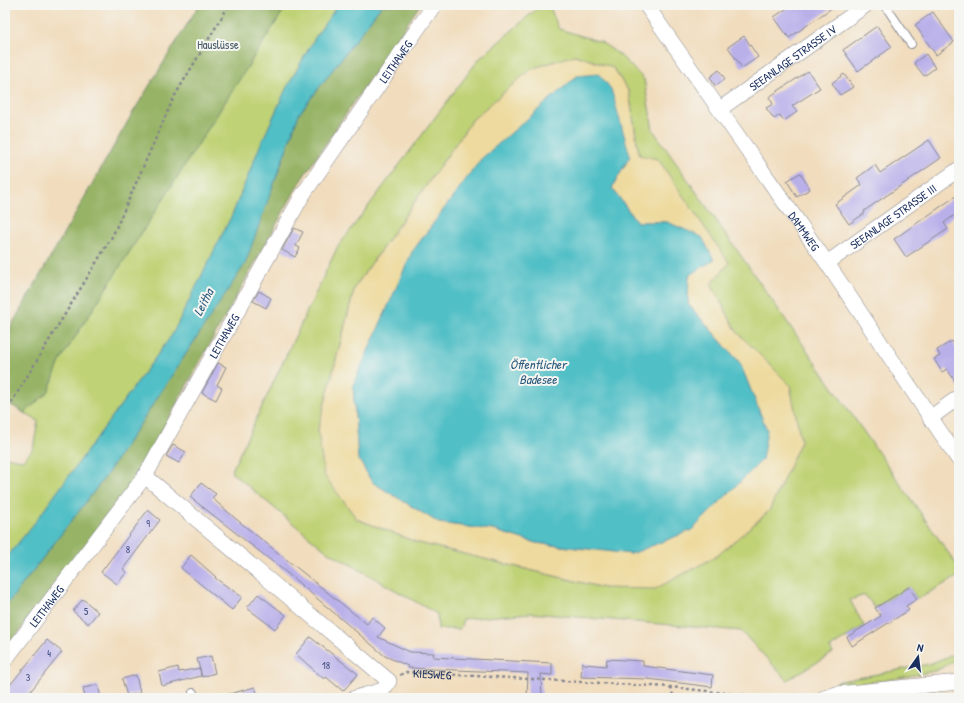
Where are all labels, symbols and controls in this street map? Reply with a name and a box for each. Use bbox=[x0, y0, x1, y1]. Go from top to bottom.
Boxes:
street label: SEEANLAGE STRASSE IV bbox=[745, 20, 840, 94]
park label: Hauslüsse bbox=[197, 36, 239, 53]
street label: LEITHAWEG bbox=[374, 36, 416, 86]
street label: SEEANLAGE STRASSE III bbox=[846, 179, 940, 253]
street label: DAMMWEG bbox=[785, 208, 824, 254]
water label: Leitha bbox=[189, 284, 218, 319]
street label: LEITHAWEG bbox=[204, 310, 243, 361]
water label: Öffentlicher Badesee bbox=[510, 355, 568, 388]
house number: 9 bbox=[146, 517, 150, 530]
house number: 8 bbox=[126, 543, 130, 556]
street label: LEITHAWEG bbox=[25, 581, 68, 630]
house number: 5 bbox=[84, 605, 89, 618]
north arrow bbox=[898, 637, 938, 677]
text: N bbox=[916, 640, 925, 655]
house number: 4 bbox=[47, 647, 51, 660]
house number: 18 bbox=[322, 659, 330, 672]
street label: KIESWEG bbox=[413, 664, 452, 683]
house number: 3 bbox=[26, 671, 31, 684]

